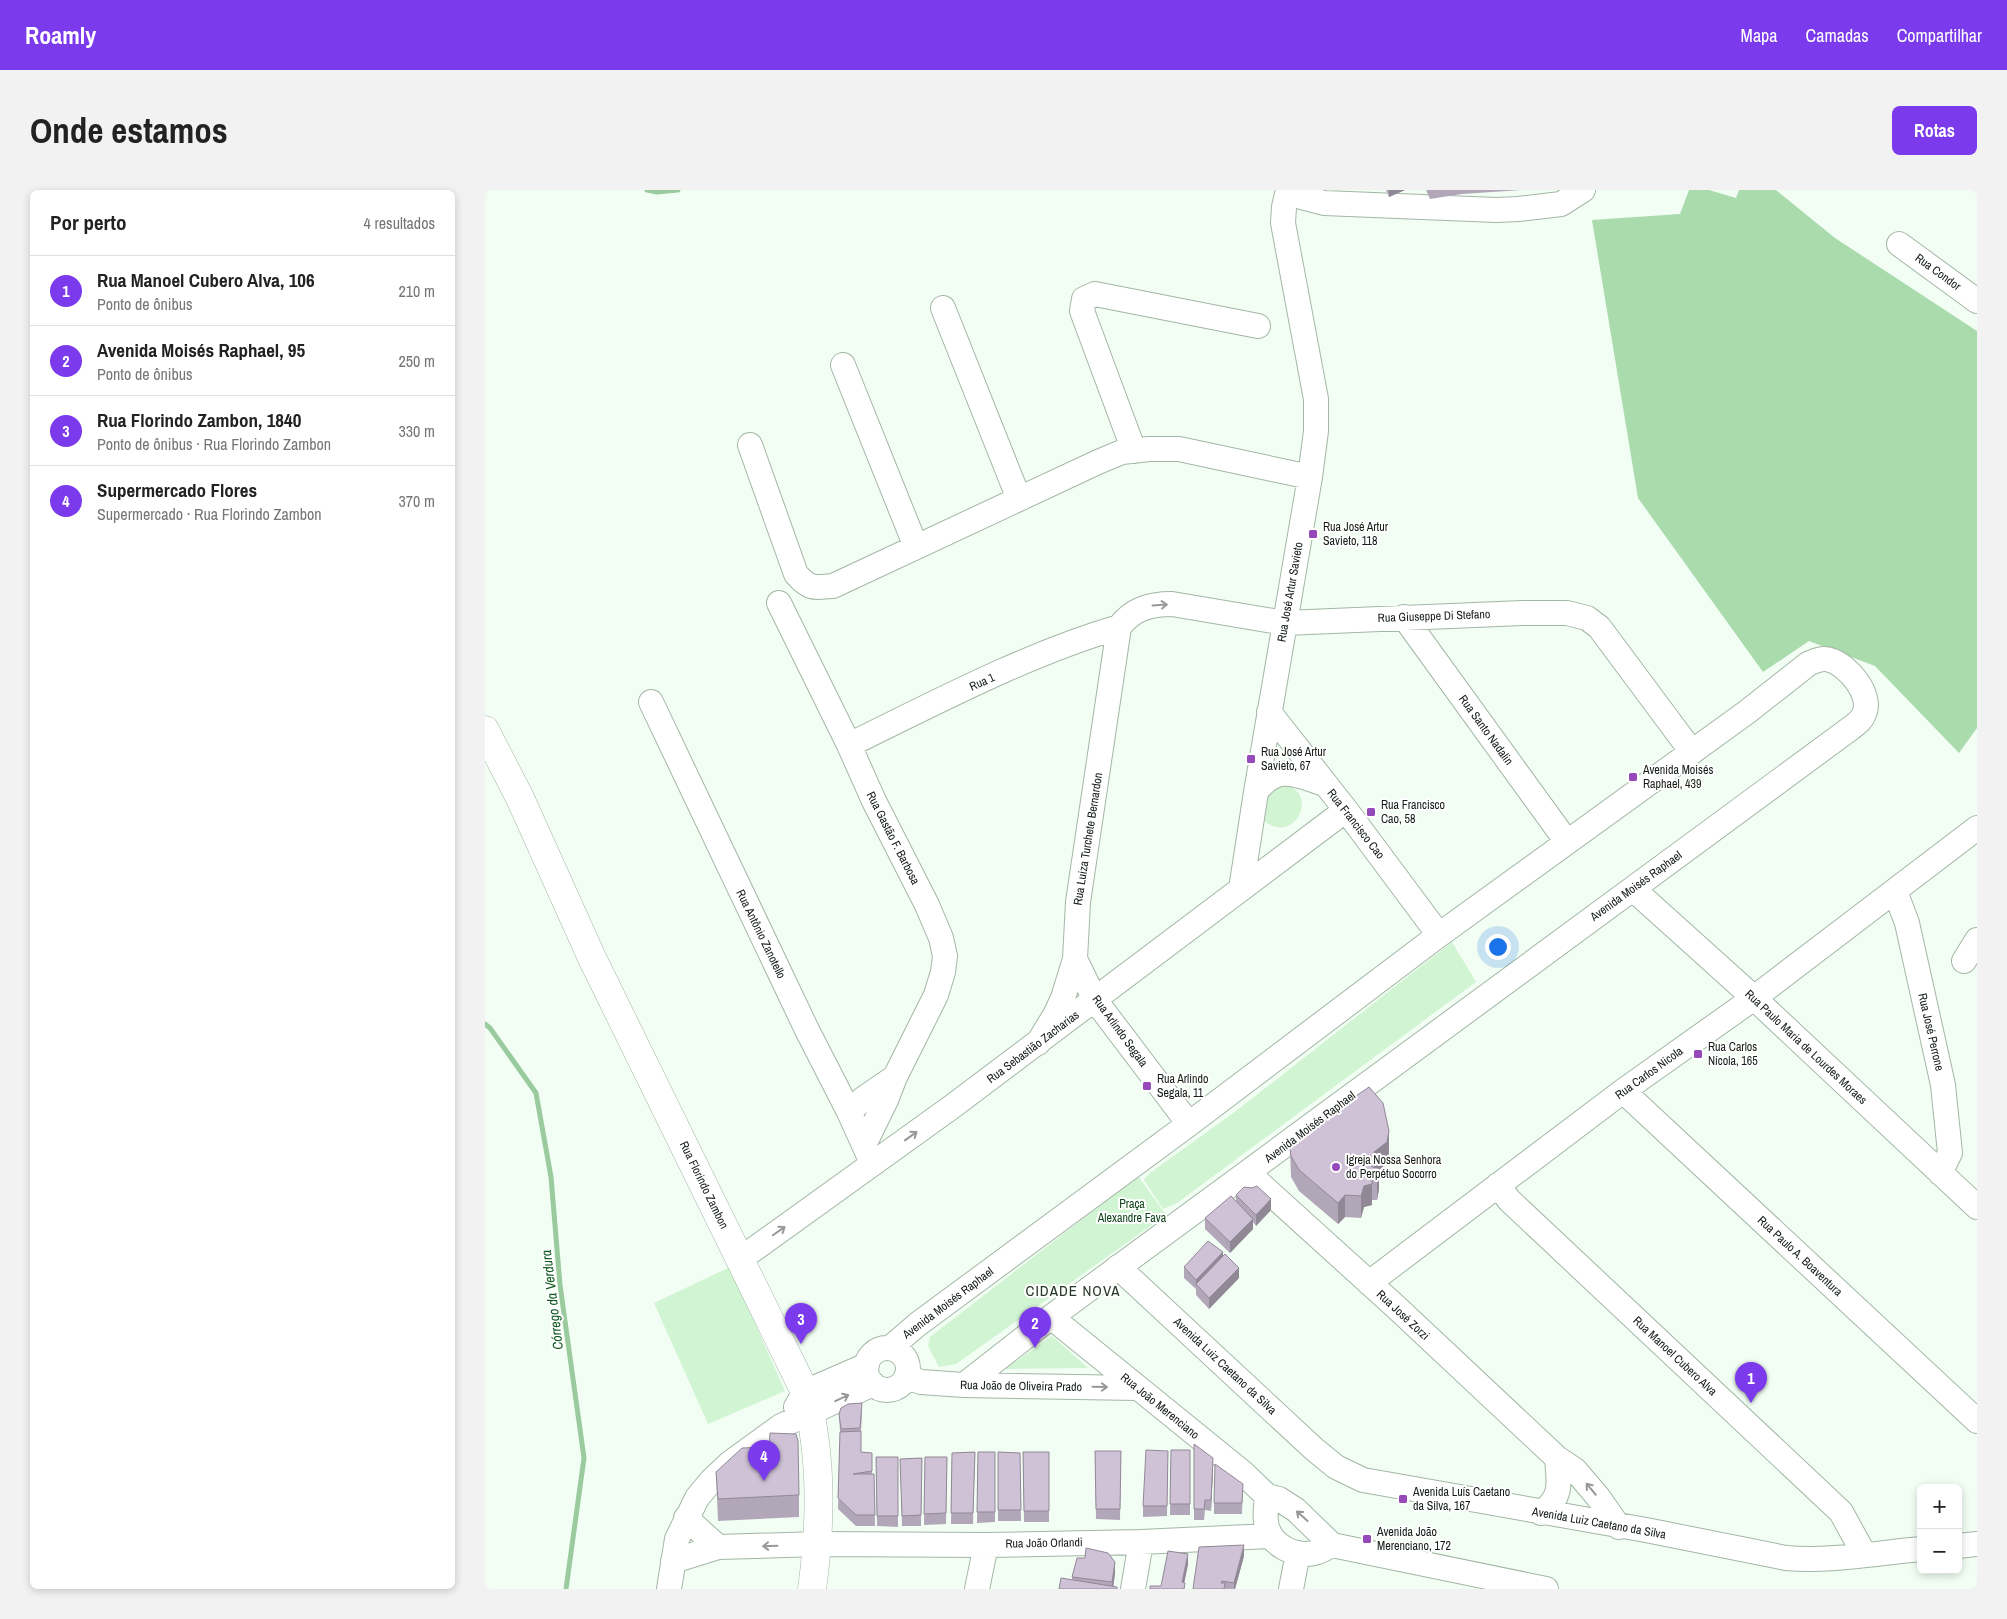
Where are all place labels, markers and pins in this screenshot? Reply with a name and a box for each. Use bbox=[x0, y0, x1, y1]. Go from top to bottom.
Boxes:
place label: Rua José Artur Savieto, 118 bbox=[1323, 519, 1389, 549]
marker: Rua José Artur Savieto, 118 bbox=[1307, 528, 1319, 540]
place label: Rua José Artur Savieto, 67 bbox=[1261, 744, 1327, 774]
marker: Rua José Artur Savieto, 67 bbox=[1245, 753, 1257, 765]
place label: Avenida Moisés Raphael, 439 bbox=[1642, 762, 1713, 792]
marker: Avenida Moisés Raphael, 439 bbox=[1627, 771, 1639, 783]
place label: Rua Francisco Cao, 58 bbox=[1381, 797, 1445, 827]
marker: Rua Francisco Cao, 58 bbox=[1365, 806, 1377, 818]
place label: Rua Carlos Nícola, 165 bbox=[1708, 1039, 1758, 1069]
marker: Rua Carlos Nícola, 165 bbox=[1692, 1048, 1704, 1060]
place label: Rua Arlindo Segala, 11 bbox=[1157, 1071, 1208, 1101]
marker: Rua Arlindo Segala, 11 bbox=[1141, 1080, 1153, 1092]
place label: Igreja Nossa Senhora do Perpétuo Socorro bbox=[1346, 1152, 1442, 1182]
marker: Igreja Nossa Senhora do Perpétuo Socorro bbox=[1330, 1161, 1342, 1173]
pin: 3 bbox=[785, 1303, 817, 1344]
pin: 2 bbox=[1019, 1307, 1051, 1348]
pin: 1 bbox=[1735, 1362, 1767, 1403]
pin: 4 bbox=[748, 1440, 780, 1481]
place label: Avenida Luís Caetano da Silva, 167 bbox=[1412, 1484, 1510, 1514]
marker: Avenida Luís Caetano da Silva, 167 bbox=[1397, 1493, 1409, 1505]
place label: Avenida João Merenciano, 172 bbox=[1376, 1524, 1451, 1554]
marker: Avenida João Merenciano, 172 bbox=[1361, 1533, 1373, 1545]

